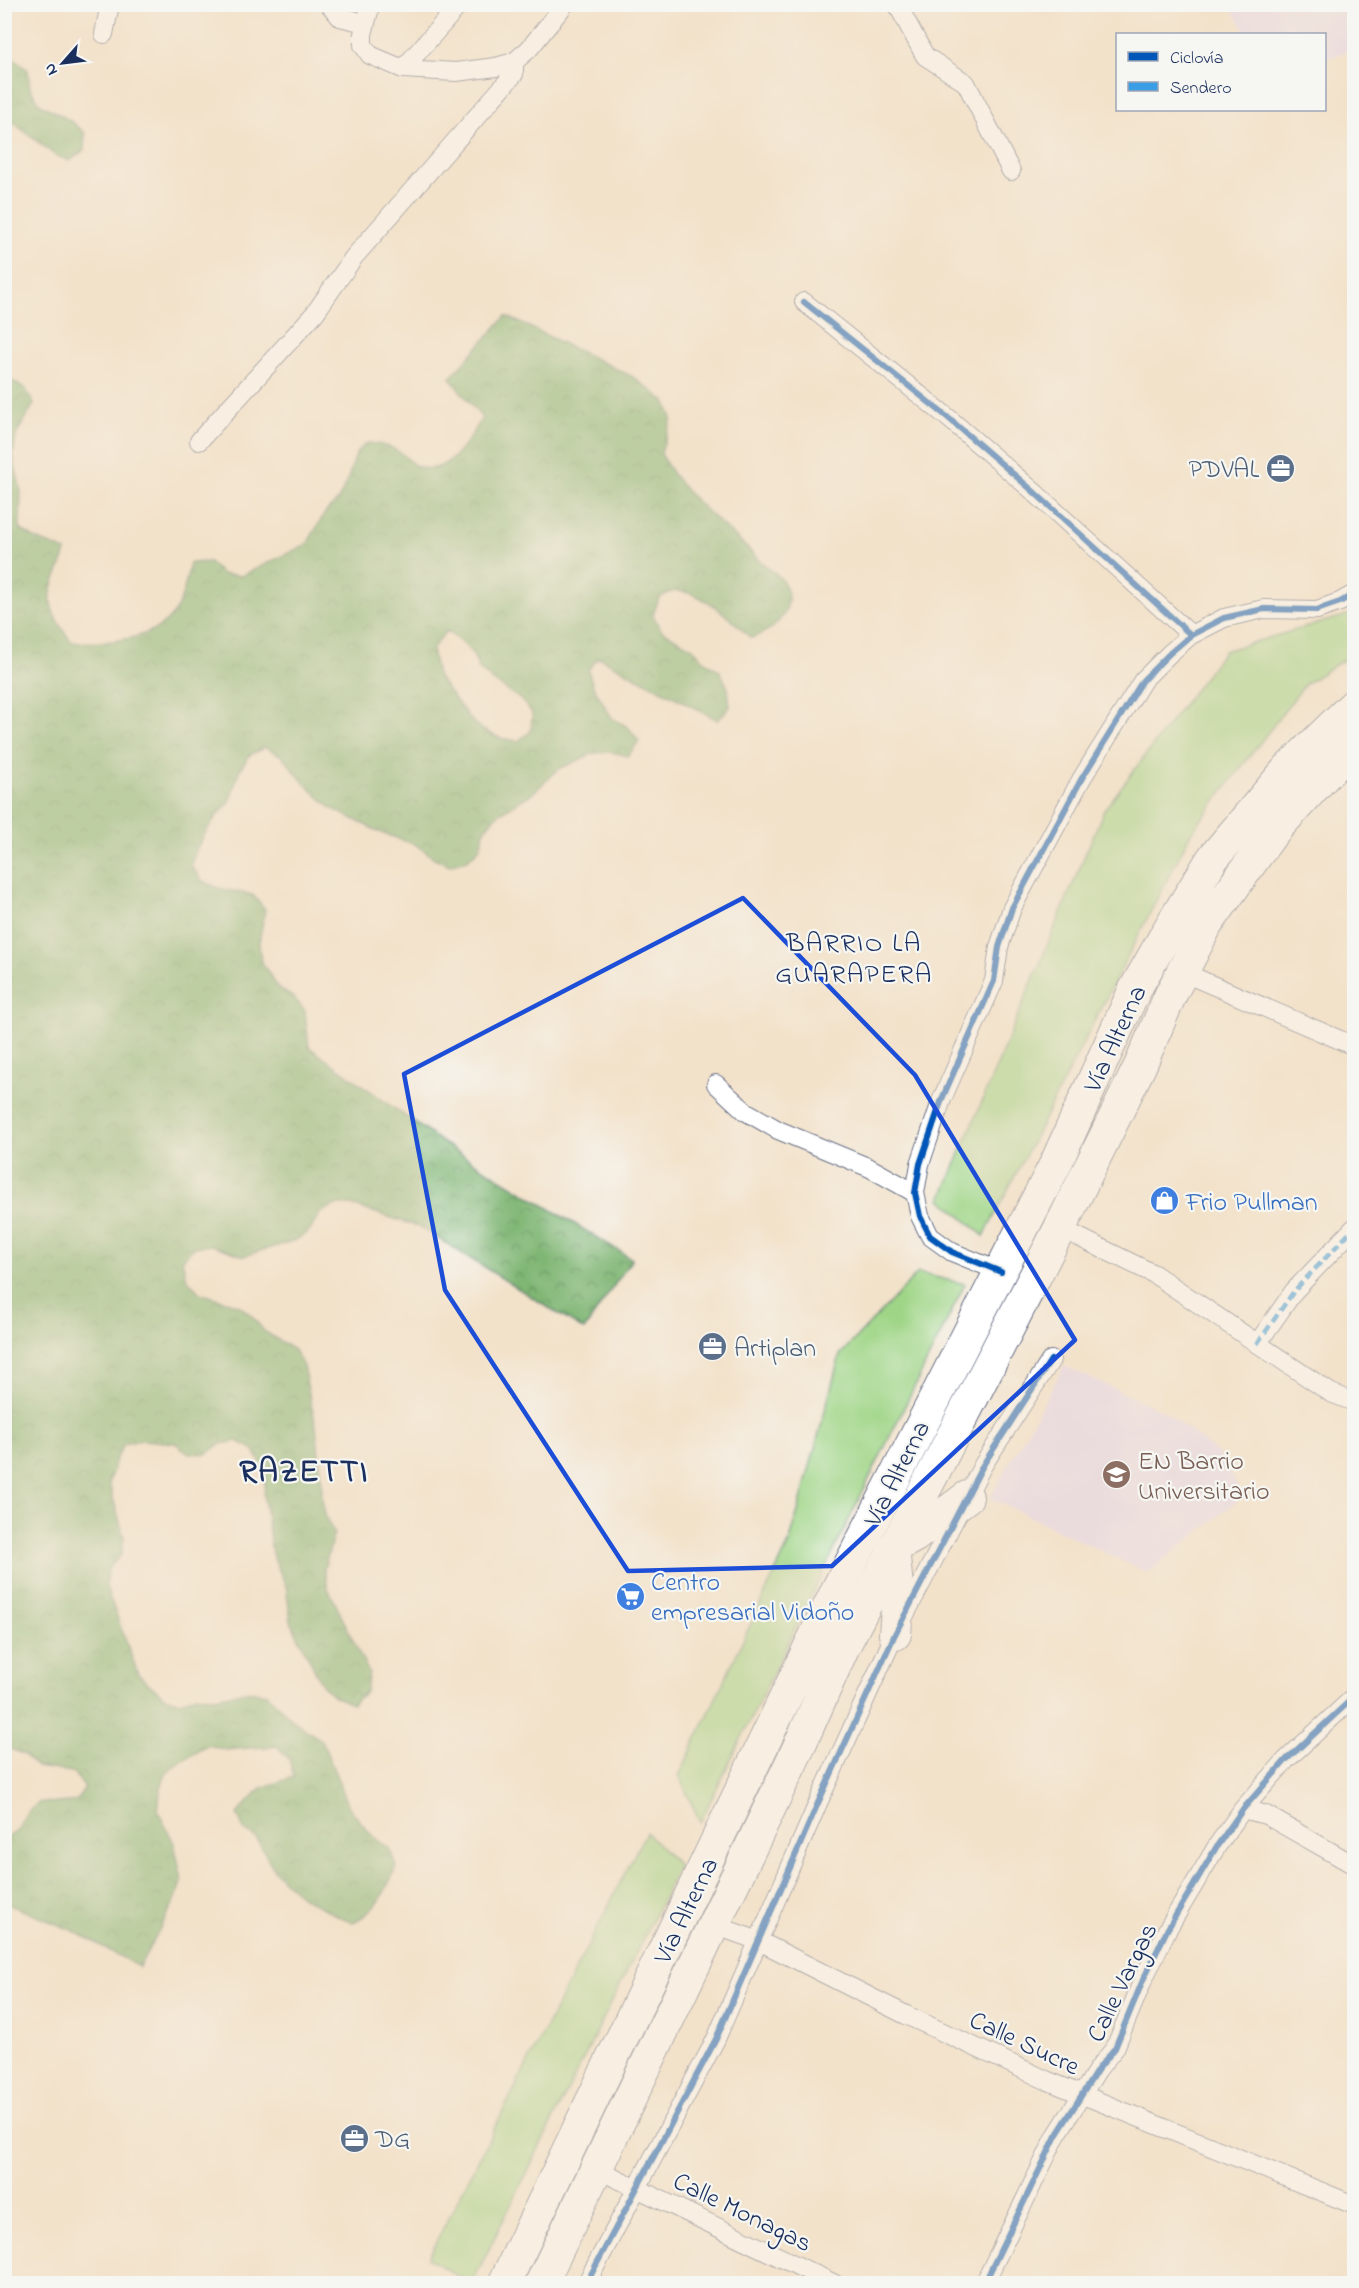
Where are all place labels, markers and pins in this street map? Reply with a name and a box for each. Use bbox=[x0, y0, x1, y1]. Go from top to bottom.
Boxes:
place label: PDVAL bbox=[1189, 452, 1259, 490]
office icon: PDVAL bbox=[1264, 452, 1296, 484]
shop icon: Frio Pullman bbox=[1149, 1185, 1181, 1217]
place label: Frio Pullman bbox=[1185, 1185, 1318, 1223]
office icon: Artiplan bbox=[697, 1331, 729, 1363]
place label: Artiplan bbox=[734, 1331, 816, 1369]
place label: EN Barrio Universitario bbox=[1138, 1444, 1269, 1512]
school or university icon: EN Barrio Universitario bbox=[1101, 1459, 1133, 1491]
place label: Centro empresarial Vidoño bbox=[651, 1565, 854, 1633]
supermarket icon: Centro empresarial Vidoño bbox=[614, 1580, 646, 1612]
office icon: DG bbox=[338, 2122, 370, 2154]
place label: DG bbox=[374, 2122, 410, 2160]

